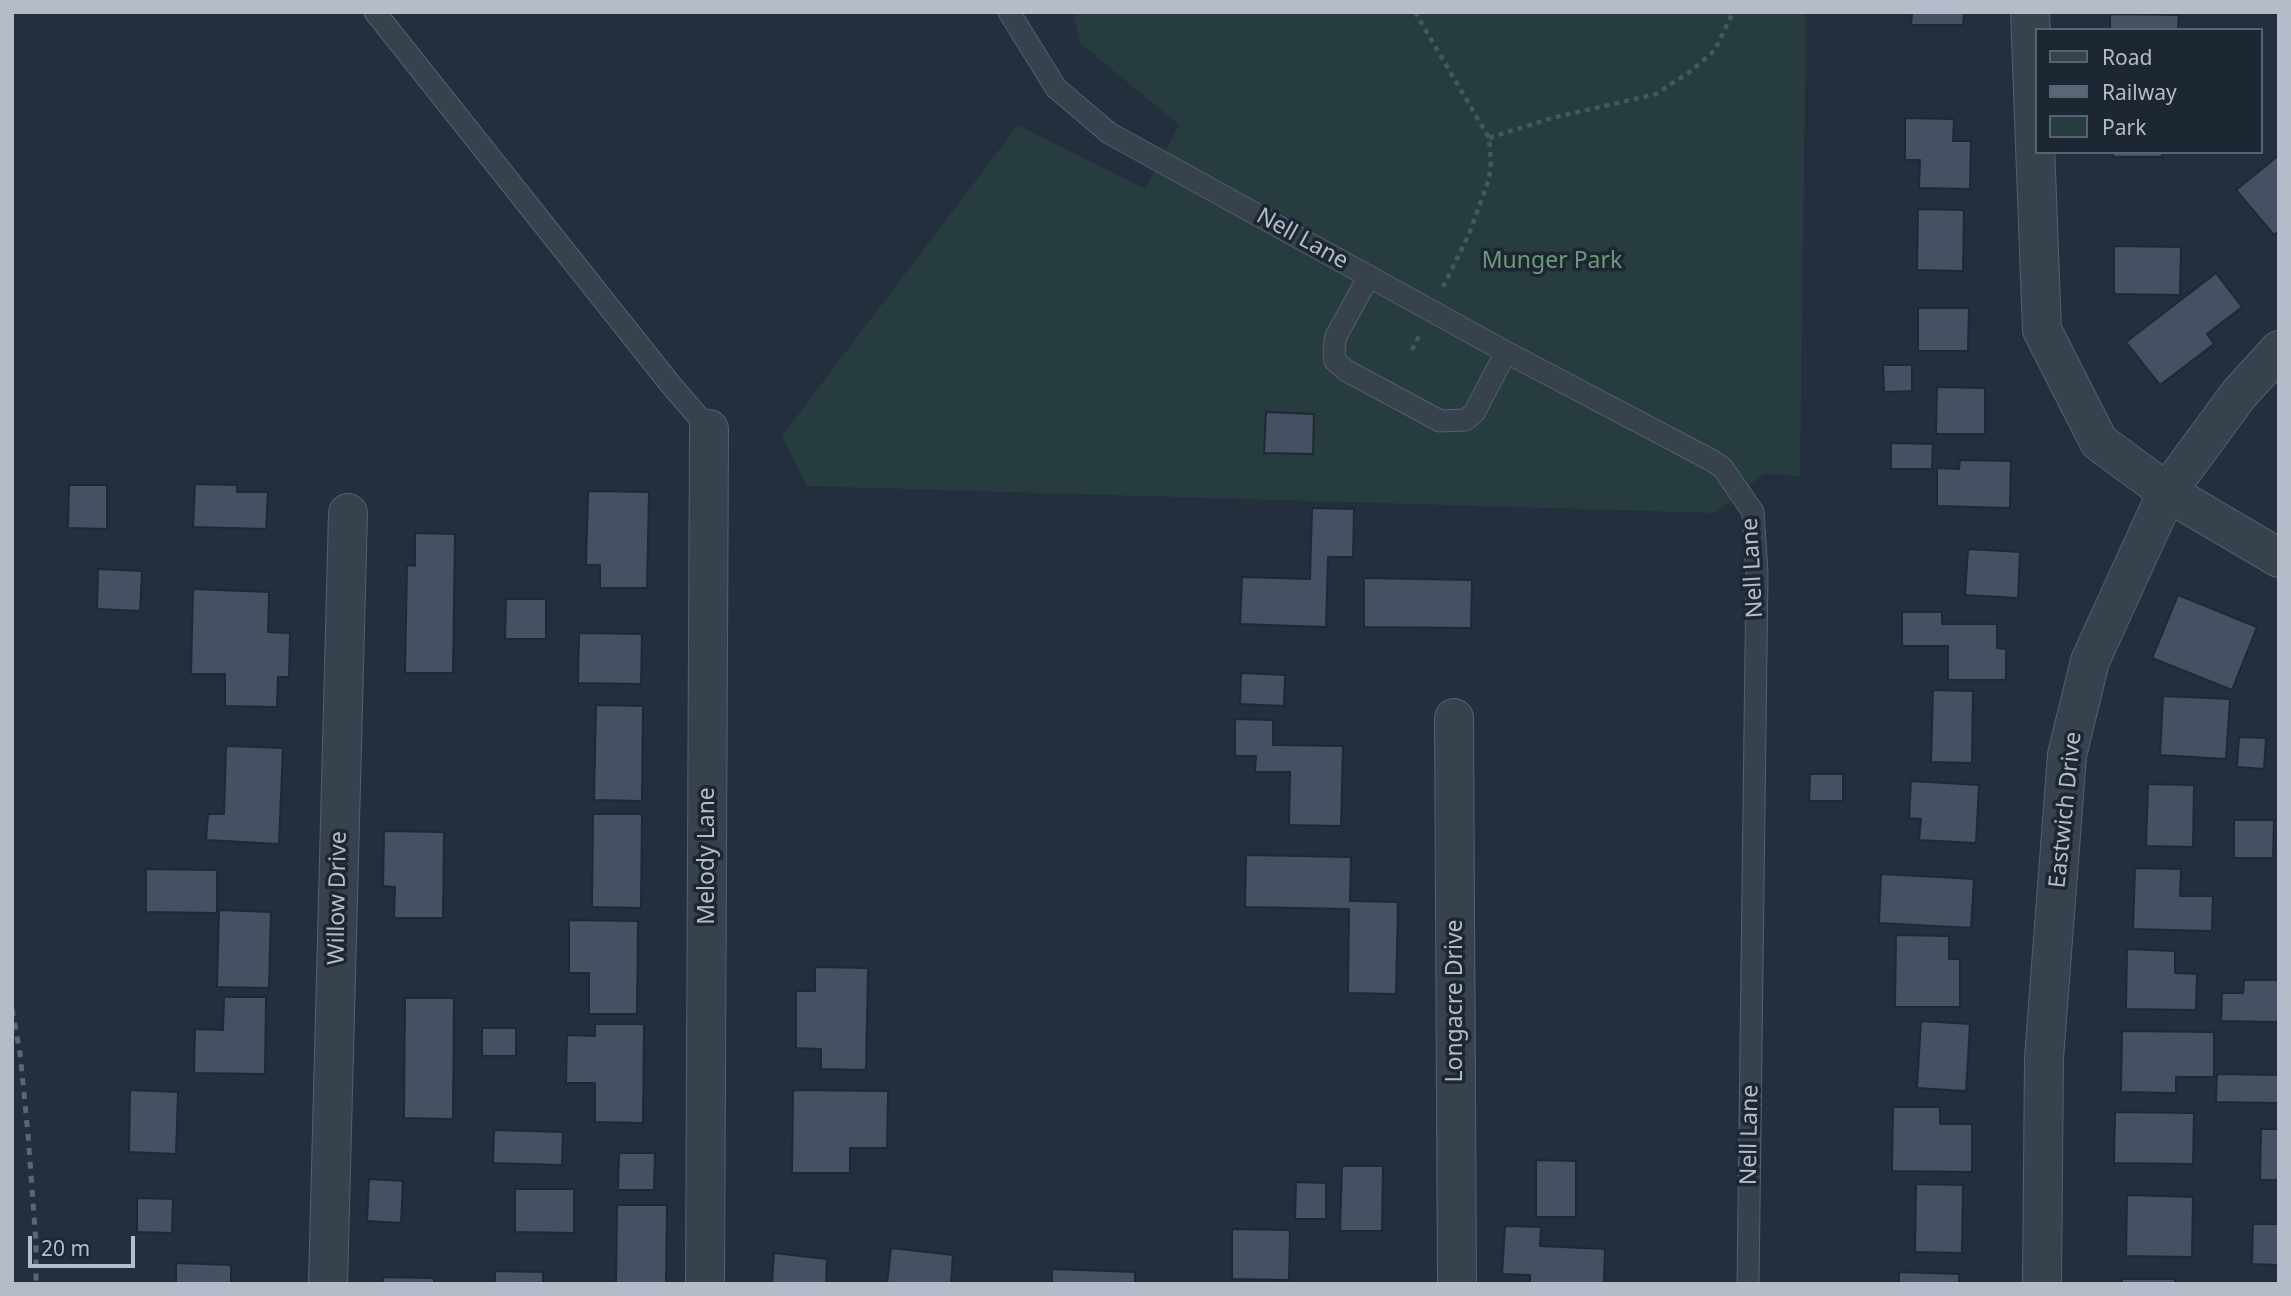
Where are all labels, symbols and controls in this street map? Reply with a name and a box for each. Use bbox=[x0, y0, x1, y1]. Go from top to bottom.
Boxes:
legend bbox=[2036, 28, 2263, 154]
text: Road bbox=[2102, 43, 2152, 71]
text: Railway bbox=[2102, 78, 2177, 106]
text: Park bbox=[2102, 113, 2146, 141]
street label: Nell Lane bbox=[1251, 203, 1353, 275]
park label: Munger Park bbox=[1482, 247, 1622, 275]
street label: Nell Lane bbox=[1737, 517, 1769, 619]
street label: Eastwich Drive bbox=[2044, 730, 2088, 890]
street label: Melody Lane bbox=[693, 787, 721, 925]
street label: Willow Drive bbox=[323, 831, 353, 965]
street label: Longacre Drive bbox=[1441, 919, 1469, 1083]
street label: Nell Lane bbox=[1735, 1085, 1765, 1185]
scale bar bbox=[32, 1222, 138, 1266]
text: 20 m bbox=[41, 1234, 90, 1262]

